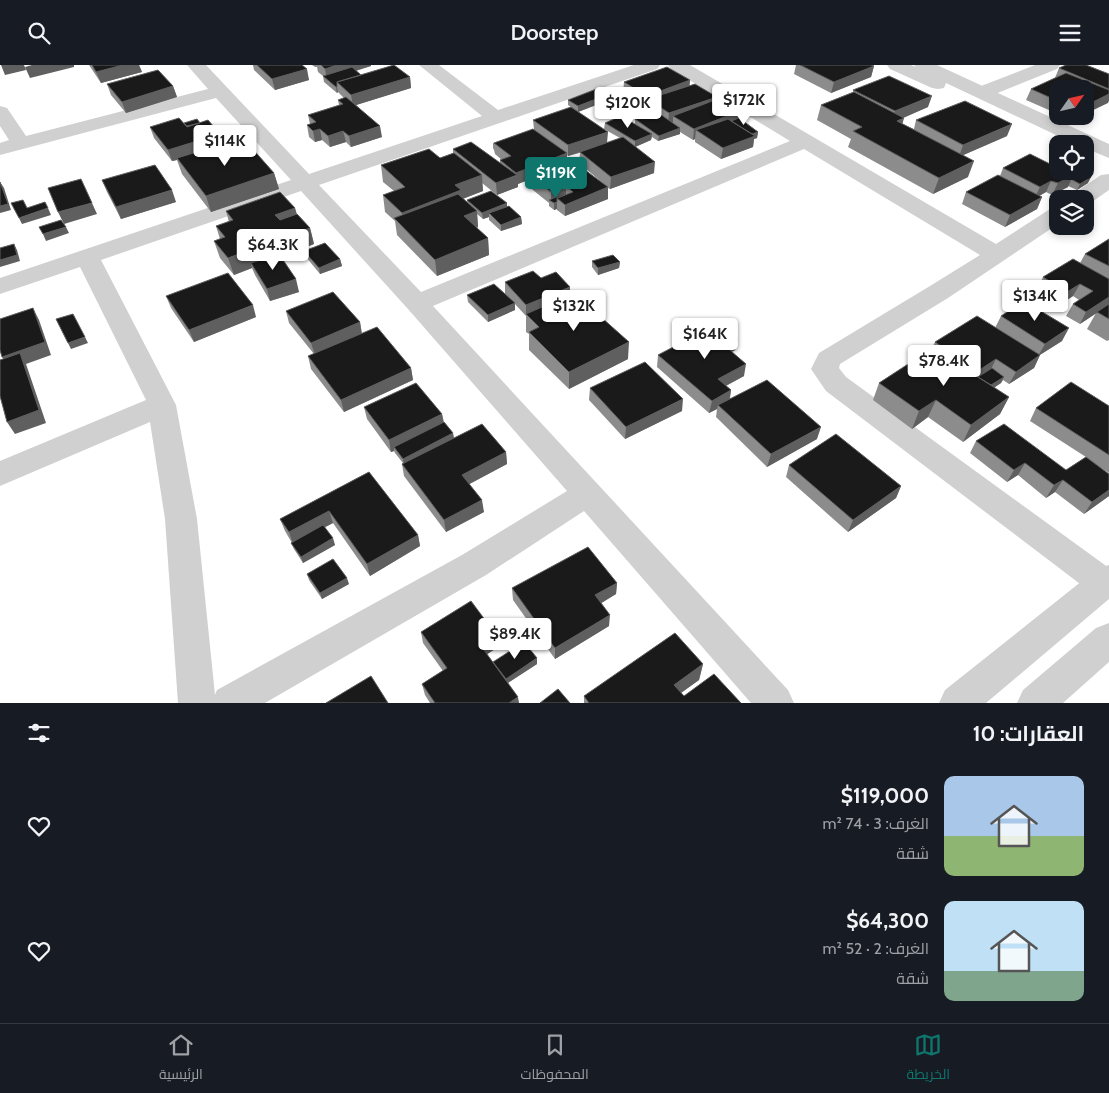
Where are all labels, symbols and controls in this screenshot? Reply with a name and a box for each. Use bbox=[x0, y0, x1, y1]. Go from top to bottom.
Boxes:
icon: search bbox=[25, 19, 53, 47]
text: Doorstep bbox=[510, 19, 599, 46]
icon: menu bbox=[1056, 19, 1084, 47]
north arrow bbox=[1049, 80, 1094, 125]
map controls bbox=[1049, 80, 1094, 235]
pin: $172K bbox=[709, 83, 779, 126]
pin: $120K bbox=[593, 87, 663, 129]
text: $172K bbox=[723, 90, 765, 109]
text: $120K bbox=[606, 93, 650, 112]
pin: $114K bbox=[190, 124, 260, 167]
text: $114K bbox=[204, 131, 246, 150]
button: locate bbox=[1049, 135, 1094, 180]
pin: $119K bbox=[521, 157, 591, 199]
text: $119K bbox=[536, 163, 576, 182]
button: layers bbox=[1049, 190, 1094, 235]
pin: $64.3K bbox=[232, 229, 314, 271]
text: $64.3K bbox=[248, 235, 298, 254]
pin: $134K bbox=[1000, 279, 1070, 322]
text: $134K bbox=[1013, 286, 1057, 305]
pin: $132K bbox=[539, 289, 609, 332]
text: $132K bbox=[553, 296, 595, 315]
pin: $164K bbox=[670, 317, 740, 360]
text: $164K bbox=[683, 324, 727, 343]
pin: $78.4K bbox=[903, 345, 985, 387]
text: $78.4K bbox=[919, 351, 969, 370]
pin: $89.4K bbox=[474, 617, 556, 660]
text: $89.4K bbox=[489, 624, 541, 643]
icon: filters bbox=[25, 719, 53, 747]
text: العقارات: 10 bbox=[973, 721, 1084, 746]
text: $119,000 bbox=[841, 783, 929, 808]
icon: home bbox=[984, 796, 1044, 856]
icon: heart bbox=[25, 812, 53, 840]
text: الغرف: 3 · 74 m² bbox=[822, 814, 929, 833]
text: شقة bbox=[896, 844, 929, 863]
text: $64,300 bbox=[846, 908, 929, 933]
icon: home bbox=[984, 921, 1044, 981]
icon: heart bbox=[25, 937, 53, 965]
text: الغرف: 2 · 52 m² bbox=[822, 939, 929, 958]
text: شقة bbox=[896, 969, 929, 988]
tab: الرئيسية bbox=[159, 1031, 203, 1087]
tab: المحفوظات bbox=[521, 1031, 589, 1087]
tab: الخريطة bbox=[906, 1031, 950, 1087]

